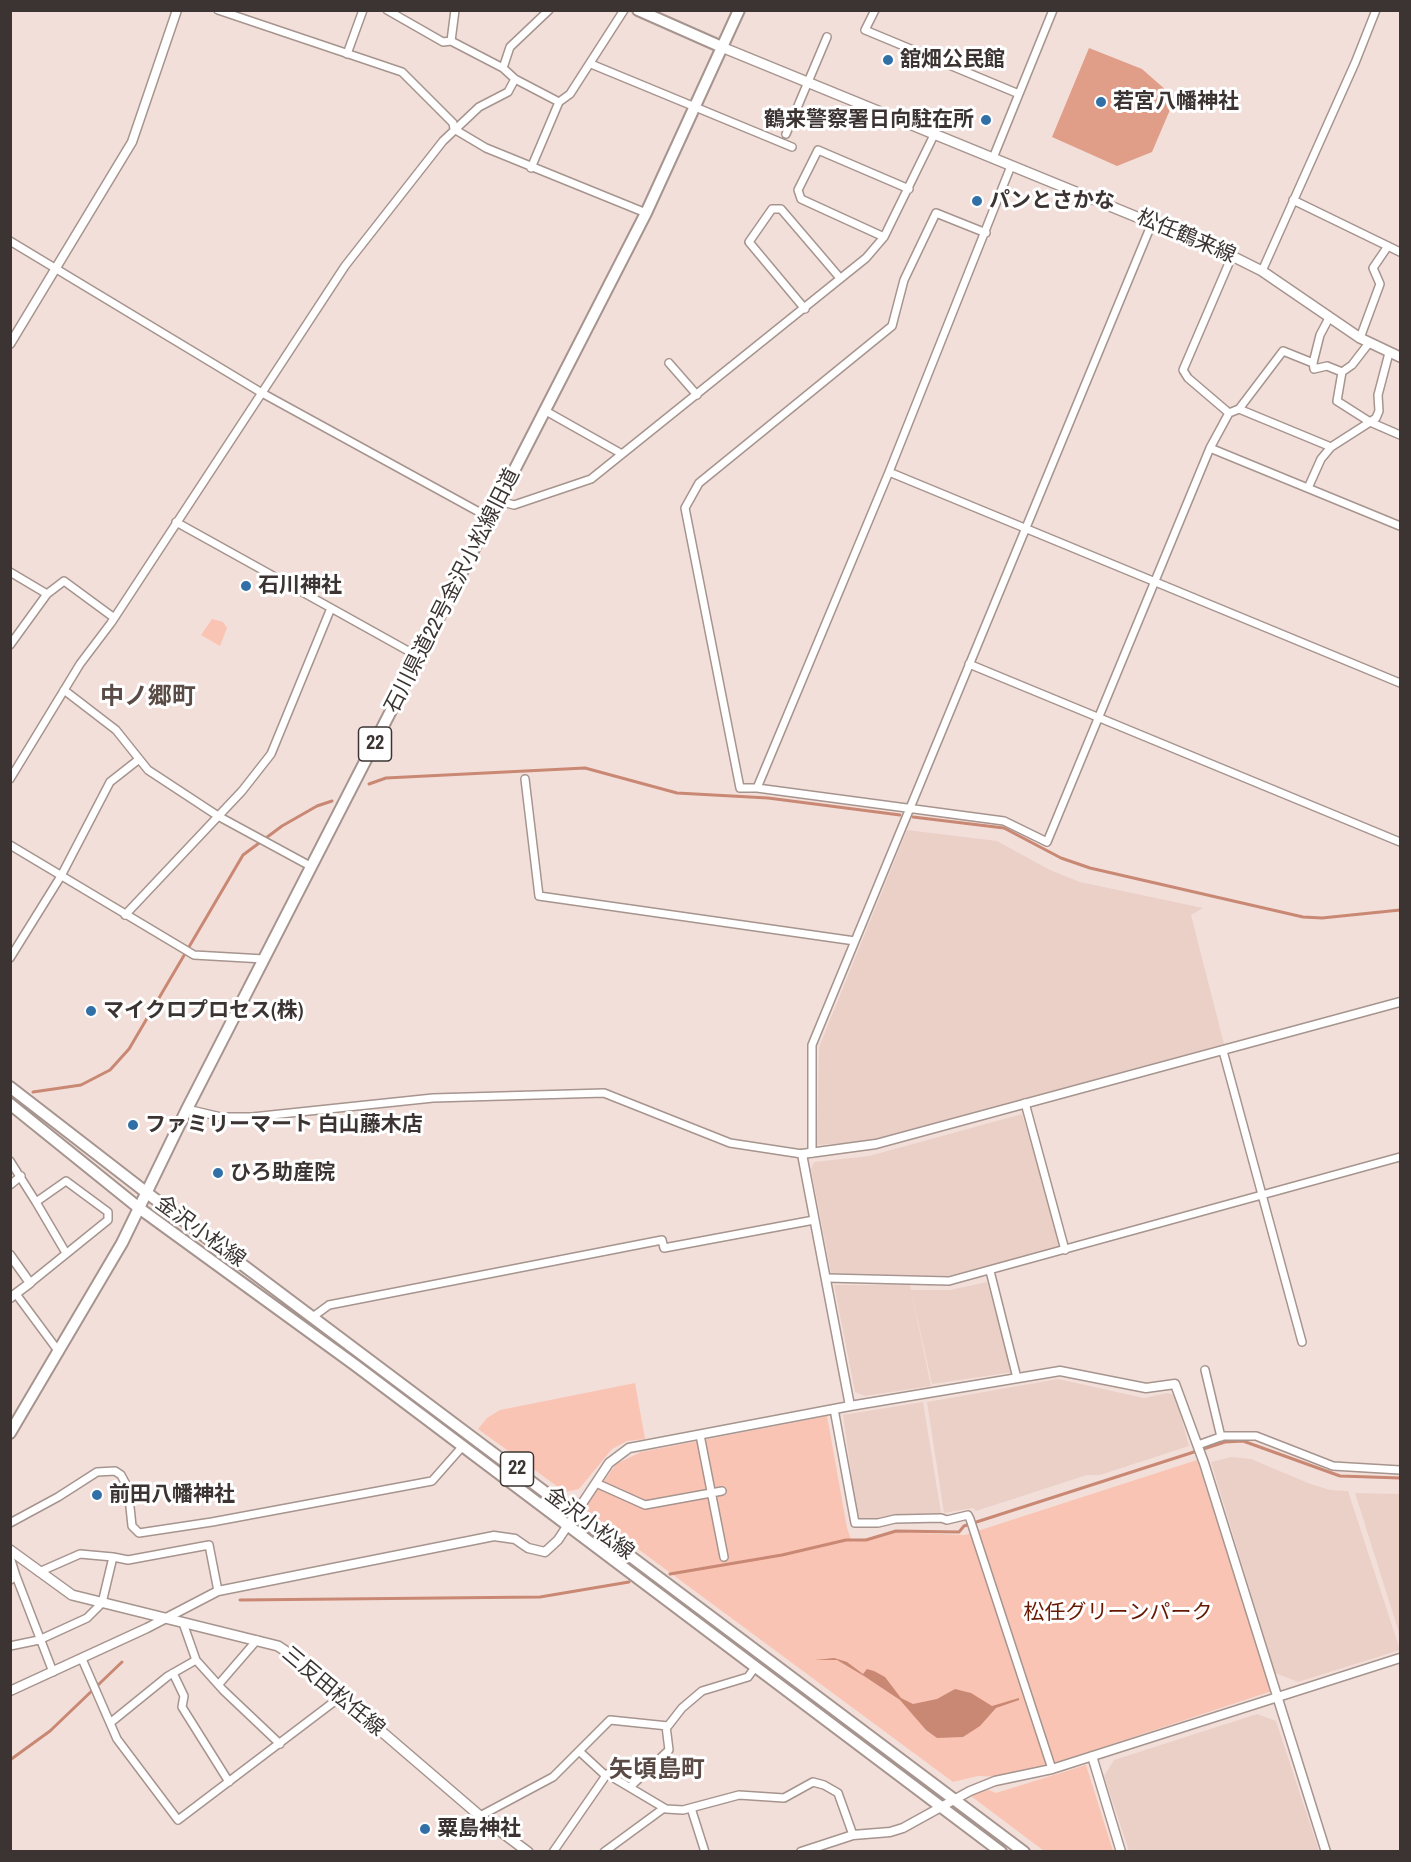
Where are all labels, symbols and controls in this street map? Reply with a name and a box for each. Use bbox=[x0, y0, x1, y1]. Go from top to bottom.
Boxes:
place label: 舘畑公民館 bbox=[900, 47, 1005, 73]
marker: 舘畑公民館 bbox=[881, 53, 895, 67]
place label: 若宮八幡神社 bbox=[1113, 89, 1239, 115]
marker: 若宮八幡神社 bbox=[1094, 95, 1108, 109]
place label: 鶴来警察署日向駐在所 bbox=[764, 107, 974, 133]
marker: 鶴来警察署日向駐在所 bbox=[979, 113, 993, 127]
place label: パンとさかな bbox=[989, 188, 1115, 214]
marker: パンとさかな bbox=[970, 194, 984, 208]
street label: 松任鶴来線 bbox=[1133, 205, 1239, 269]
street label: 石川県道22号金沢小松線旧道 bbox=[380, 464, 526, 718]
place label: 石川神社 bbox=[258, 573, 342, 599]
marker: 石川神社 bbox=[239, 579, 253, 593]
district label: 中ノ郷町 bbox=[100, 684, 196, 712]
road number: 22 bbox=[358, 727, 392, 761]
place label: マイクロプロセス(株) bbox=[103, 998, 303, 1024]
marker: マイクロプロセス(株) bbox=[84, 1004, 98, 1018]
place label: ファミリーマート 白山藤木店 bbox=[145, 1112, 423, 1138]
marker: ファミリーマート 白山藤木店 bbox=[126, 1118, 140, 1132]
place label: ひろ助産院 bbox=[230, 1160, 335, 1186]
marker: ひろ助産院 bbox=[211, 1166, 225, 1180]
street label: 金沢小松線 bbox=[150, 1191, 250, 1273]
road number: 22 bbox=[500, 1452, 534, 1486]
place label: 前田八幡神社 bbox=[109, 1482, 235, 1508]
street label: 金沢小松線 bbox=[539, 1482, 639, 1566]
marker: 前田八幡神社 bbox=[90, 1488, 104, 1502]
park label: 松任グリーンパーク bbox=[1024, 1600, 1212, 1626]
street label: 三反田松任線 bbox=[277, 1642, 389, 1742]
district label: 矢頃島町 bbox=[609, 1757, 705, 1785]
place label: 粟島神社 bbox=[437, 1816, 521, 1842]
marker: 粟島神社 bbox=[418, 1822, 432, 1836]

